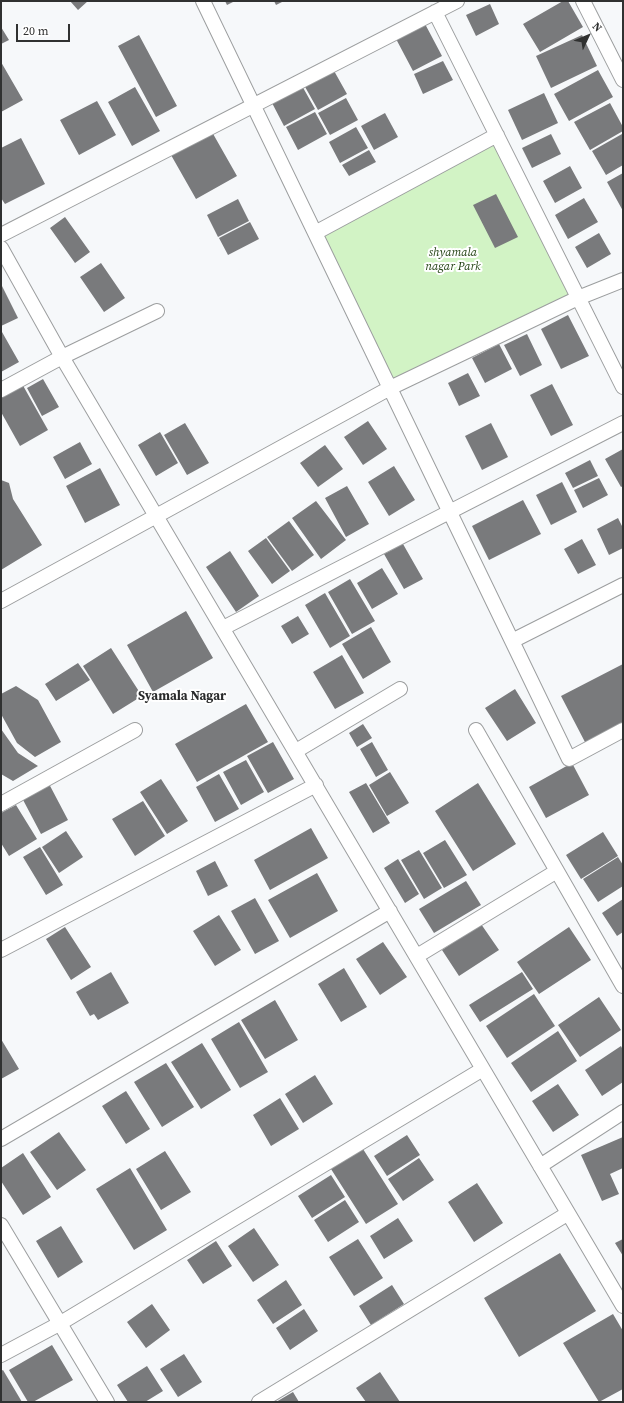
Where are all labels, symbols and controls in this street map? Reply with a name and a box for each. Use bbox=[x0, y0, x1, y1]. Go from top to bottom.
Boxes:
scale bar bbox=[18, 16, 72, 42]
north arrow bbox=[568, 16, 608, 56]
text: N bbox=[589, 19, 605, 35]
text: 20 m bbox=[23, 23, 49, 39]
park label: shyamala nagar Park bbox=[425, 246, 481, 274]
district label: Syamala Nagar bbox=[138, 689, 226, 705]

